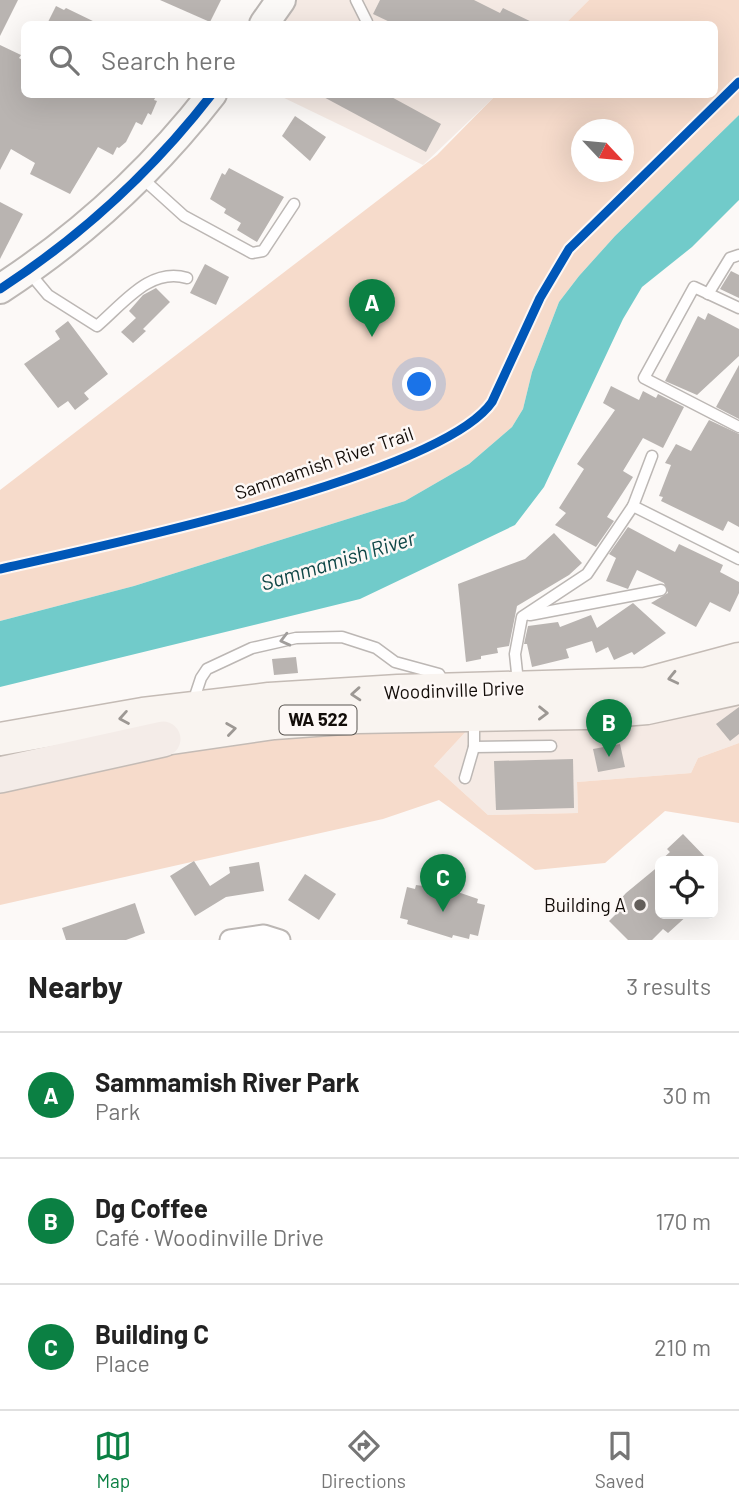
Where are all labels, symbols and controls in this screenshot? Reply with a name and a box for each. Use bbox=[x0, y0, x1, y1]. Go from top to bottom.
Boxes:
search box bbox=[21, 21, 718, 98]
icon: search bbox=[45, 41, 83, 79]
text: Search here bbox=[101, 44, 236, 75]
north arrow bbox=[571, 119, 634, 182]
pin: A bbox=[349, 279, 395, 337]
your location bbox=[402, 367, 436, 401]
street label: Sammamish River Trail bbox=[232, 421, 416, 504]
water label: Sammamish River bbox=[257, 524, 418, 595]
one-way arrow bbox=[279, 632, 291, 647]
one-way arrow bbox=[668, 670, 680, 684]
street label: Woodinville Drive bbox=[383, 676, 525, 703]
one-way arrow bbox=[350, 686, 361, 701]
pin: B bbox=[586, 699, 632, 757]
one-way arrow bbox=[538, 705, 548, 721]
road number: WA 522 bbox=[280, 706, 356, 734]
one-way arrow bbox=[118, 709, 130, 724]
one-way arrow bbox=[225, 722, 236, 737]
pin: C bbox=[420, 854, 466, 912]
map controls bbox=[655, 856, 718, 919]
button: locate bbox=[655, 856, 718, 919]
place label: Building A bbox=[544, 893, 626, 916]
marker: Building A bbox=[632, 897, 648, 913]
text: Nearby bbox=[28, 968, 123, 1004]
text: 3 results bbox=[626, 972, 711, 1000]
text: Sammamish River Park bbox=[95, 1066, 360, 1097]
text: A bbox=[43, 1081, 59, 1109]
text: 30 m bbox=[663, 1081, 711, 1109]
text: Park bbox=[95, 1097, 140, 1125]
text: Dg Coffee bbox=[95, 1192, 208, 1223]
text: B bbox=[44, 1207, 58, 1235]
text: 170 m bbox=[655, 1207, 711, 1235]
text: Café · Woodinville Drive bbox=[95, 1223, 324, 1251]
text: Building C bbox=[95, 1318, 209, 1349]
text: C bbox=[44, 1333, 58, 1361]
text: 210 m bbox=[654, 1333, 711, 1361]
text: Place bbox=[95, 1349, 150, 1377]
tab: Map bbox=[94, 1427, 132, 1492]
tab: Directions bbox=[321, 1427, 406, 1492]
tab: Saved bbox=[595, 1427, 645, 1492]

